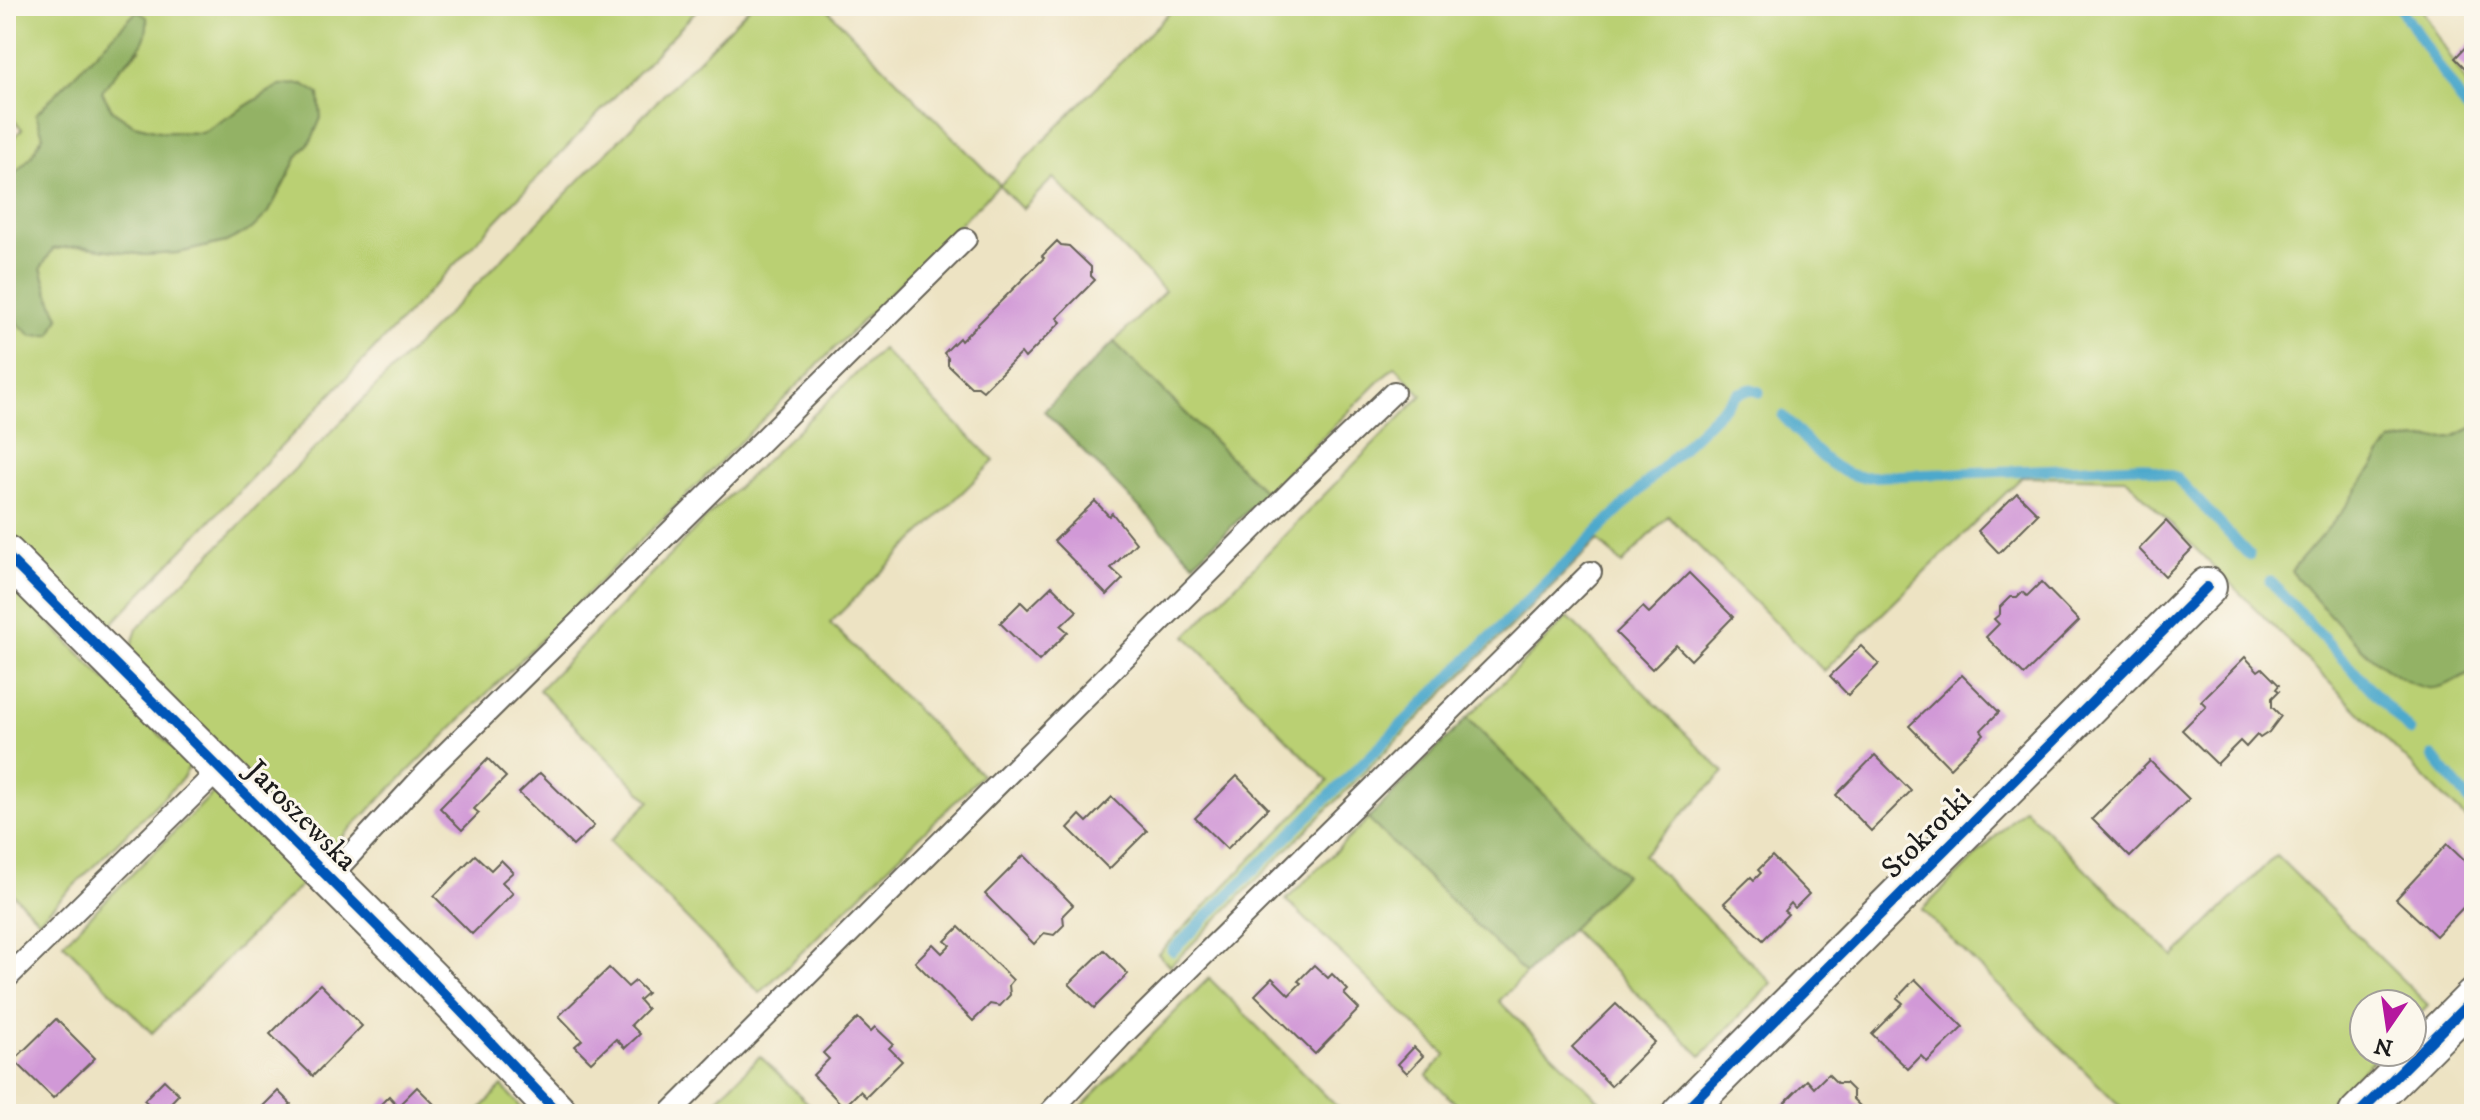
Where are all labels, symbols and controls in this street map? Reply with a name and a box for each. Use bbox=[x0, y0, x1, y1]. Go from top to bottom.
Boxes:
street label: Jaroszewska bbox=[236, 751, 364, 879]
street label: Stokrotki bbox=[1874, 781, 1980, 887]
north arrow bbox=[2348, 988, 2428, 1068]
text: N bbox=[2372, 1031, 2396, 1061]

